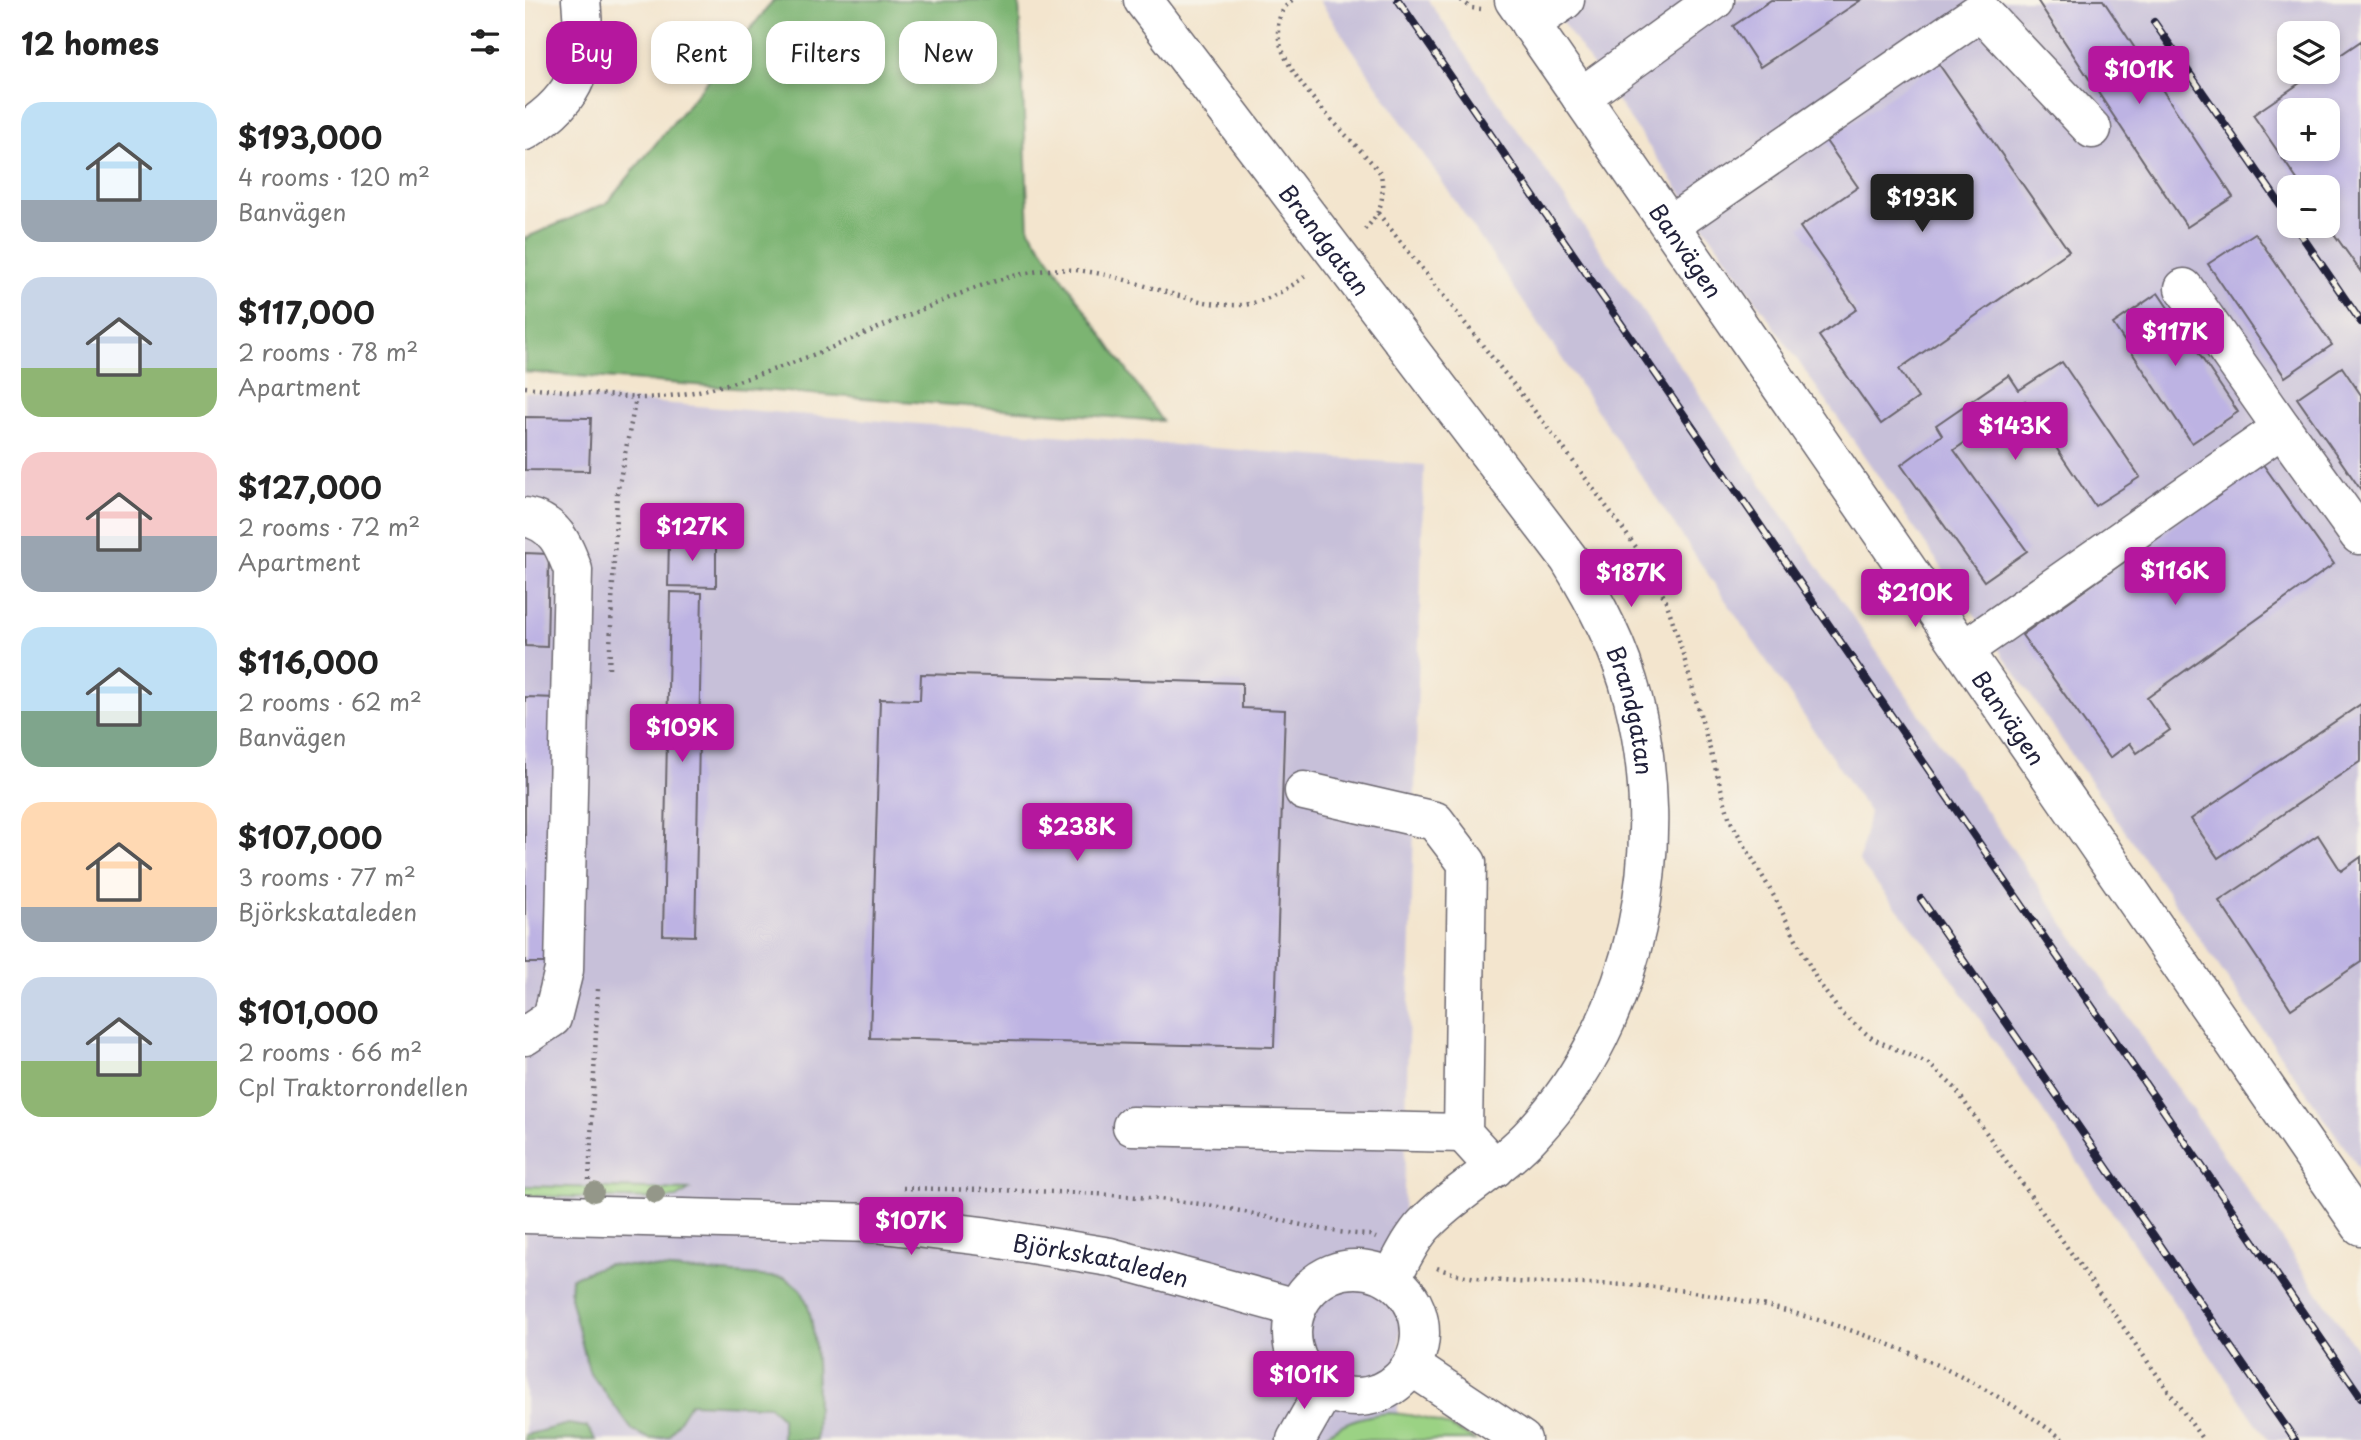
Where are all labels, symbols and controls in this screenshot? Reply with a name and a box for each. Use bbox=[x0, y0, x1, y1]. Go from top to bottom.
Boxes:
text: 12 homes bbox=[21, 20, 159, 65]
chip: Buy bbox=[546, 21, 637, 84]
chip: Rent bbox=[651, 21, 752, 84]
chip: Filters bbox=[766, 21, 885, 84]
chip: New bbox=[899, 21, 997, 84]
map controls bbox=[2277, 21, 2340, 238]
button: layers bbox=[2277, 21, 2340, 84]
icon: filters bbox=[466, 23, 504, 61]
pin: $101K bbox=[2090, 46, 2188, 106]
text: $101K bbox=[2104, 51, 2174, 86]
button: + bbox=[2277, 98, 2340, 161]
text: $193,000 bbox=[238, 114, 382, 159]
icon: home bbox=[77, 130, 161, 214]
text: 4 rooms · 120 m² bbox=[238, 159, 430, 194]
pin: $193K bbox=[1873, 174, 1971, 234]
button: − bbox=[2277, 175, 2340, 238]
street label: Brandgatan bbox=[1271, 176, 1379, 303]
text: $193K bbox=[1887, 179, 1957, 214]
text: Banvägen bbox=[238, 194, 346, 229]
street label: Banvägen bbox=[1642, 196, 1732, 305]
text: $117,000 bbox=[238, 289, 375, 334]
icon: home bbox=[77, 305, 161, 389]
pin: $117K bbox=[2126, 308, 2224, 368]
text: $117K bbox=[2142, 313, 2208, 348]
text: 2 rooms · 78 m² bbox=[238, 334, 418, 369]
text: Apartment bbox=[238, 369, 361, 404]
pin: $143K bbox=[1966, 402, 2064, 462]
text: $143K bbox=[1979, 407, 2051, 442]
text: $127,000 bbox=[238, 464, 382, 509]
icon: home bbox=[77, 480, 161, 564]
pin: $127K bbox=[643, 504, 741, 563]
text: $127K bbox=[656, 508, 728, 543]
text: 2 rooms · 72 m² bbox=[238, 509, 420, 544]
text: Apartment bbox=[238, 544, 361, 579]
pin: $116K bbox=[2126, 548, 2224, 607]
pin: $187K bbox=[1582, 550, 1680, 609]
text: $116K bbox=[2141, 552, 2209, 587]
text: $187K bbox=[1596, 554, 1666, 589]
pin: $210K bbox=[1866, 570, 1964, 629]
text: $210K bbox=[1877, 574, 1953, 609]
text: $116,000 bbox=[238, 639, 379, 684]
street label: Brandgatan bbox=[1599, 640, 1664, 776]
icon: home bbox=[77, 655, 161, 739]
street label: Banvägen bbox=[1964, 663, 2055, 772]
text: 2 rooms · 62 m² bbox=[238, 684, 422, 719]
pin: $109K bbox=[633, 704, 731, 764]
text: $109K bbox=[646, 709, 718, 744]
text: Banvägen bbox=[238, 719, 346, 754]
pin: $238K bbox=[1028, 804, 1126, 863]
text: $238K bbox=[1038, 808, 1116, 843]
text: $107,000 bbox=[238, 814, 383, 859]
icon: home bbox=[77, 830, 161, 914]
text: 3 rooms · 77 m² bbox=[238, 859, 416, 894]
text: Björkskataleden bbox=[238, 894, 417, 929]
text: $101,000 bbox=[238, 989, 379, 1034]
icon: home bbox=[77, 1005, 161, 1089]
text: 2 rooms · 66 m² bbox=[238, 1034, 422, 1069]
text: Cpl Traktorrondellen bbox=[238, 1069, 468, 1104]
pin: $107K bbox=[862, 1198, 960, 1257]
text: $107K bbox=[875, 1202, 947, 1237]
street label: Björkskataleden bbox=[1010, 1224, 1193, 1295]
pin: $101K bbox=[1255, 1352, 1353, 1411]
text: $101K bbox=[1269, 1356, 1339, 1391]

